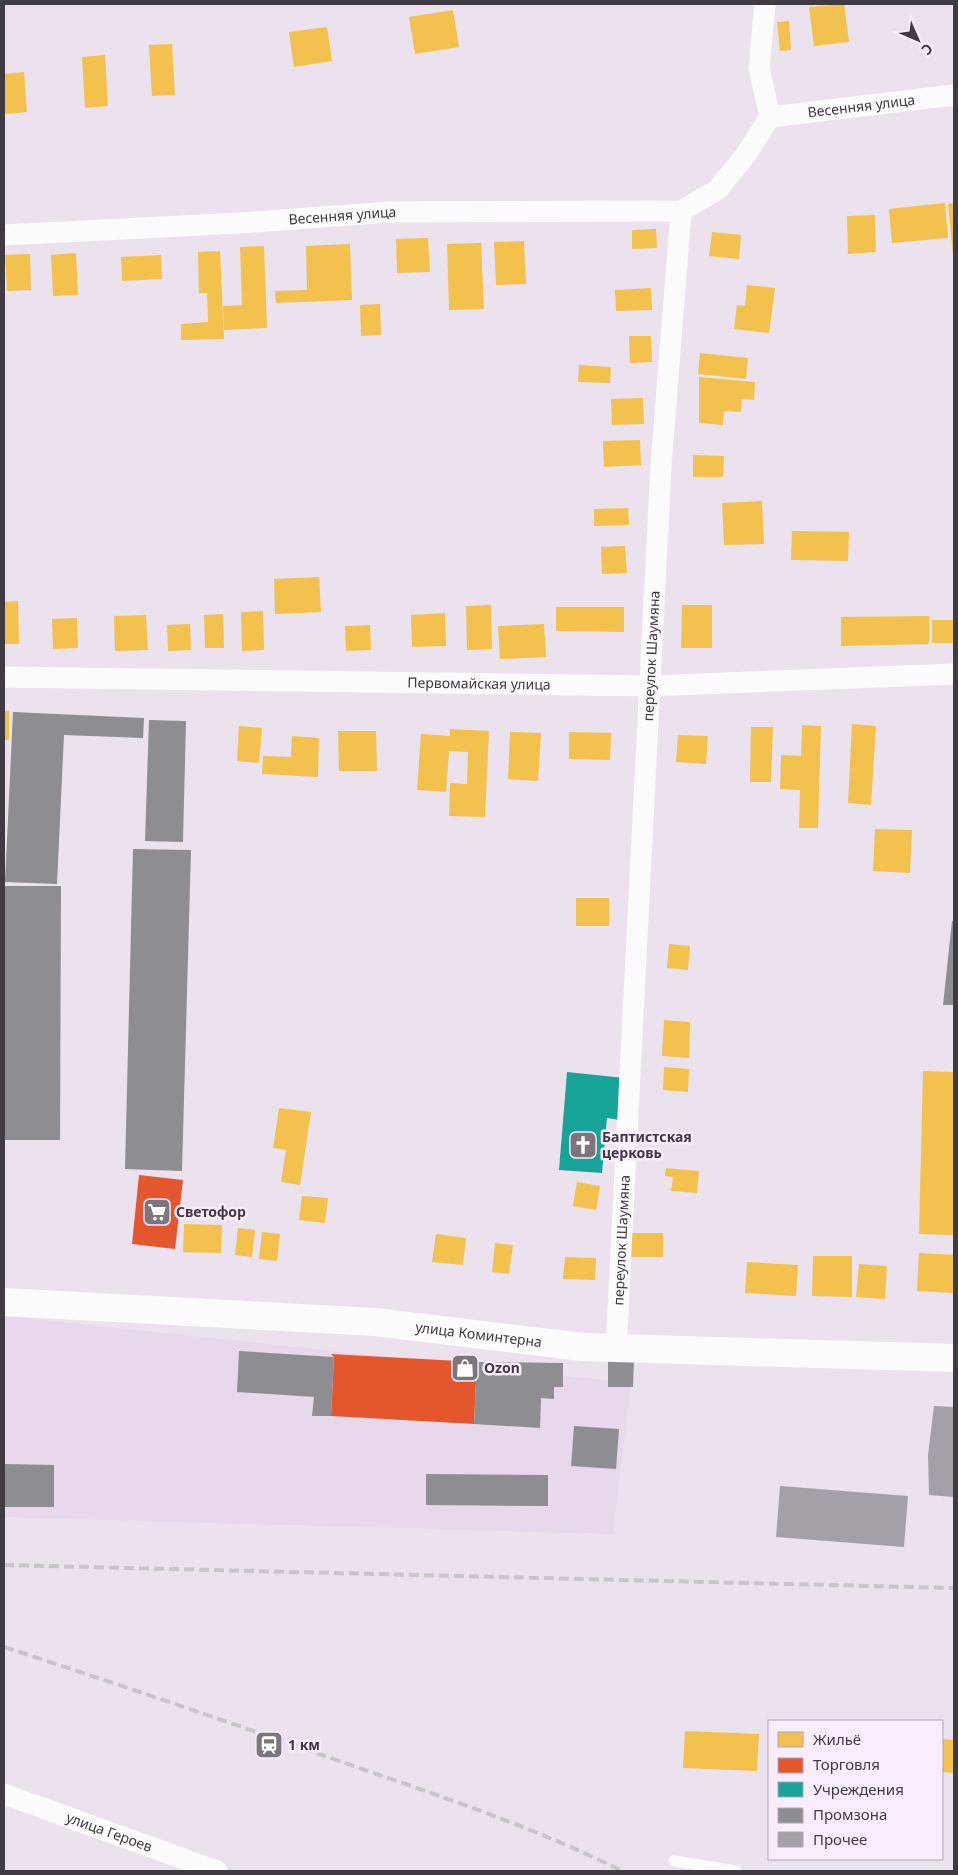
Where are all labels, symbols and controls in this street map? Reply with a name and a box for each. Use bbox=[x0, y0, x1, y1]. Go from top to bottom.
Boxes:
north arrow bbox=[893, 15, 943, 65]
text: С bbox=[918, 40, 937, 59]
street label: Весенняя улица bbox=[807, 90, 916, 121]
street label: Весенняя улица bbox=[288, 202, 396, 228]
street label: переулок Шаумяна bbox=[638, 590, 664, 722]
street label: Первомайская улица bbox=[407, 673, 551, 694]
place label: Баптистская церковь bbox=[602, 1127, 692, 1162]
church icon: Баптистская церковь bbox=[568, 1130, 598, 1160]
street label: переулок Шаумяна bbox=[608, 1174, 634, 1306]
supermarket icon: Светофор bbox=[142, 1197, 172, 1227]
place label: Светофор bbox=[176, 1202, 246, 1221]
street label: улица Коминтерна bbox=[414, 1317, 543, 1351]
shop icon: Ozon bbox=[450, 1353, 480, 1383]
place label: Ozon bbox=[484, 1358, 520, 1377]
legend bbox=[768, 1720, 943, 1860]
text: Жильё bbox=[813, 1729, 861, 1749]
station icon: 1 км bbox=[254, 1730, 284, 1760]
place label: 1 км bbox=[288, 1735, 320, 1754]
text: Торговля bbox=[813, 1754, 880, 1774]
text: Учреждения bbox=[813, 1779, 904, 1799]
text: Промзона bbox=[813, 1804, 887, 1824]
street label: улица Героев bbox=[64, 1807, 155, 1856]
text: Прочее bbox=[813, 1829, 867, 1849]

